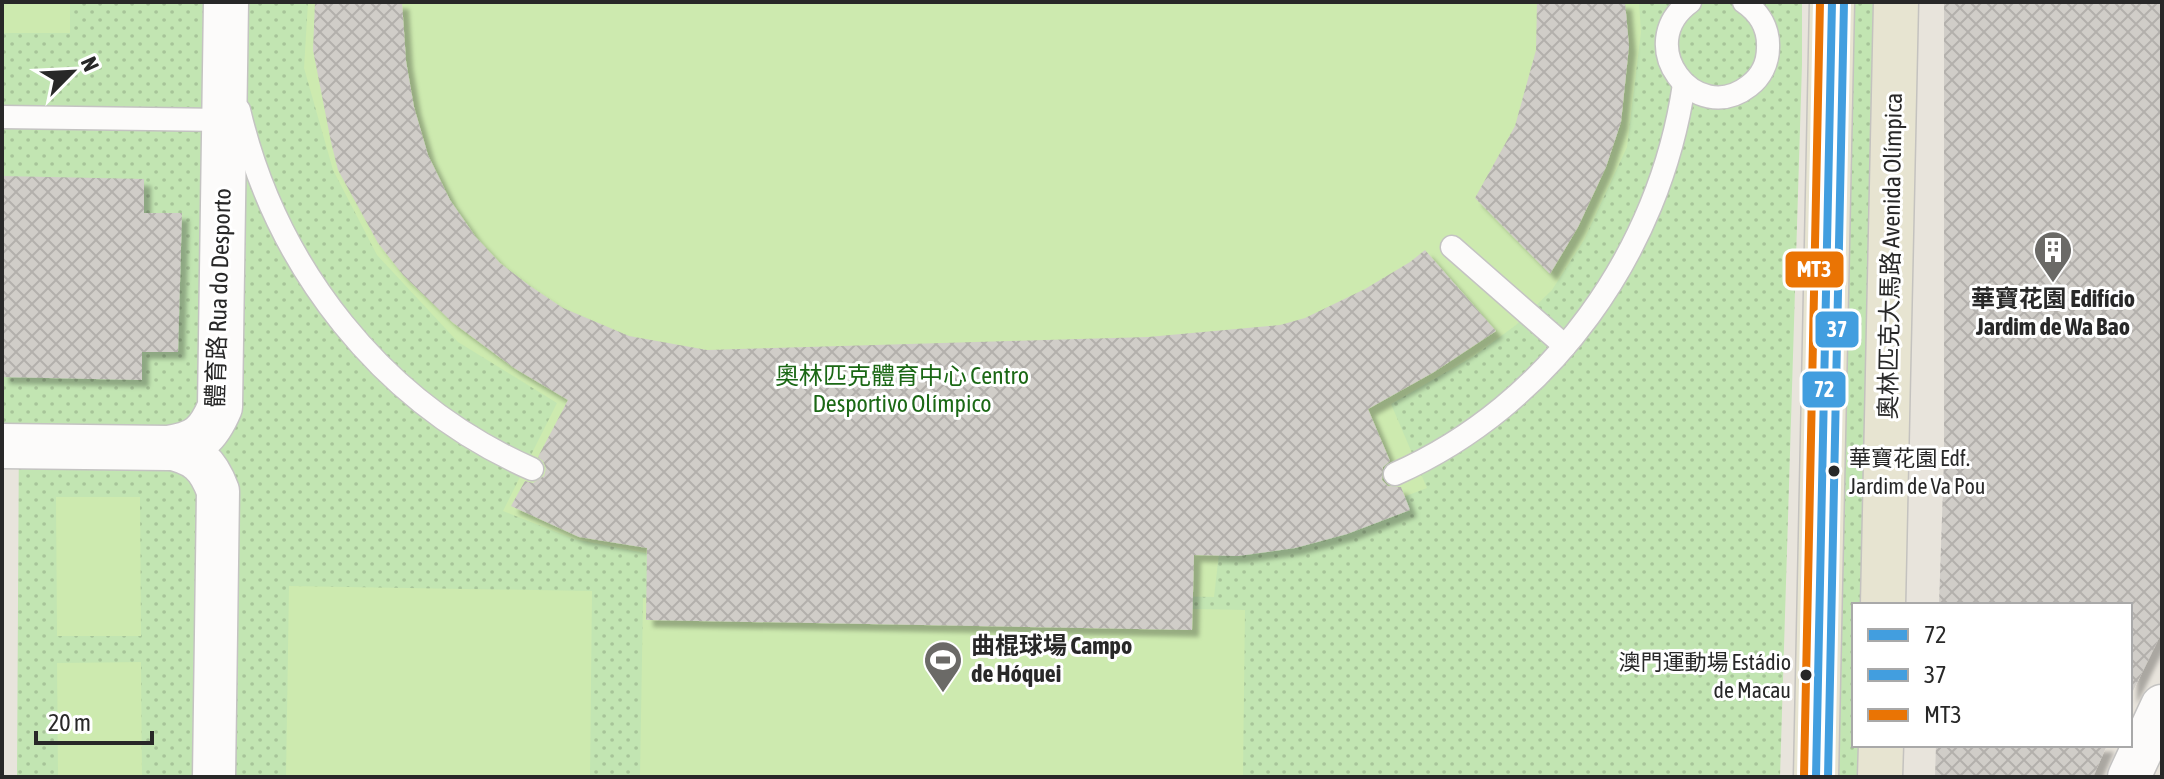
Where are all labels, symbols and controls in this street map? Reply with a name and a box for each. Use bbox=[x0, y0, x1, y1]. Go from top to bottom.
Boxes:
north arrow bbox=[32, 32, 112, 112]
text: N bbox=[76, 53, 105, 75]
street label: 奧林匹克大馬路 Avenida Olímpica bbox=[1874, 92, 1907, 420]
street label: 體育路 Rua do Desporto bbox=[201, 188, 236, 408]
building icon: 華寶花園 Edifício Jardim de Wa Bao bbox=[2032, 229, 2074, 284]
line badge: MT3 bbox=[1784, 250, 1845, 289]
text: MT3 bbox=[1797, 256, 1831, 282]
place label: 華寶花園 Edifício Jardim de Wa Bao bbox=[1971, 285, 2135, 340]
line badge: 37 bbox=[1814, 310, 1860, 349]
text: 37 bbox=[1827, 316, 1847, 342]
park label: 奧林匹克體育中心 Centro Desportivo Olímpico bbox=[775, 362, 1029, 417]
line badge: 72 bbox=[1801, 370, 1847, 409]
text: 72 bbox=[1814, 376, 1834, 402]
place label: 華寶花園 Edf. Jardim de Va Pou bbox=[1849, 445, 1985, 499]
marker: 華寶花園 Edf. Jardim de Va Pou bbox=[1826, 463, 1842, 479]
legend bbox=[1852, 603, 2132, 747]
text: 72 bbox=[1924, 621, 1947, 648]
place label: 曲棍球場 Campo de Hóquei bbox=[971, 632, 1132, 687]
sports icon: 曲棍球場 Campo de Hóquei bbox=[922, 639, 964, 694]
place label: 澳門運動場 Estádio de Macau bbox=[1618, 649, 1791, 703]
text: 37 bbox=[1924, 661, 1947, 688]
marker: 澳門運動場 Estádio de Macau bbox=[1798, 667, 1814, 683]
scale bar bbox=[36, 695, 152, 745]
text: MT3 bbox=[1924, 701, 1962, 728]
text: 20 m bbox=[48, 709, 91, 736]

